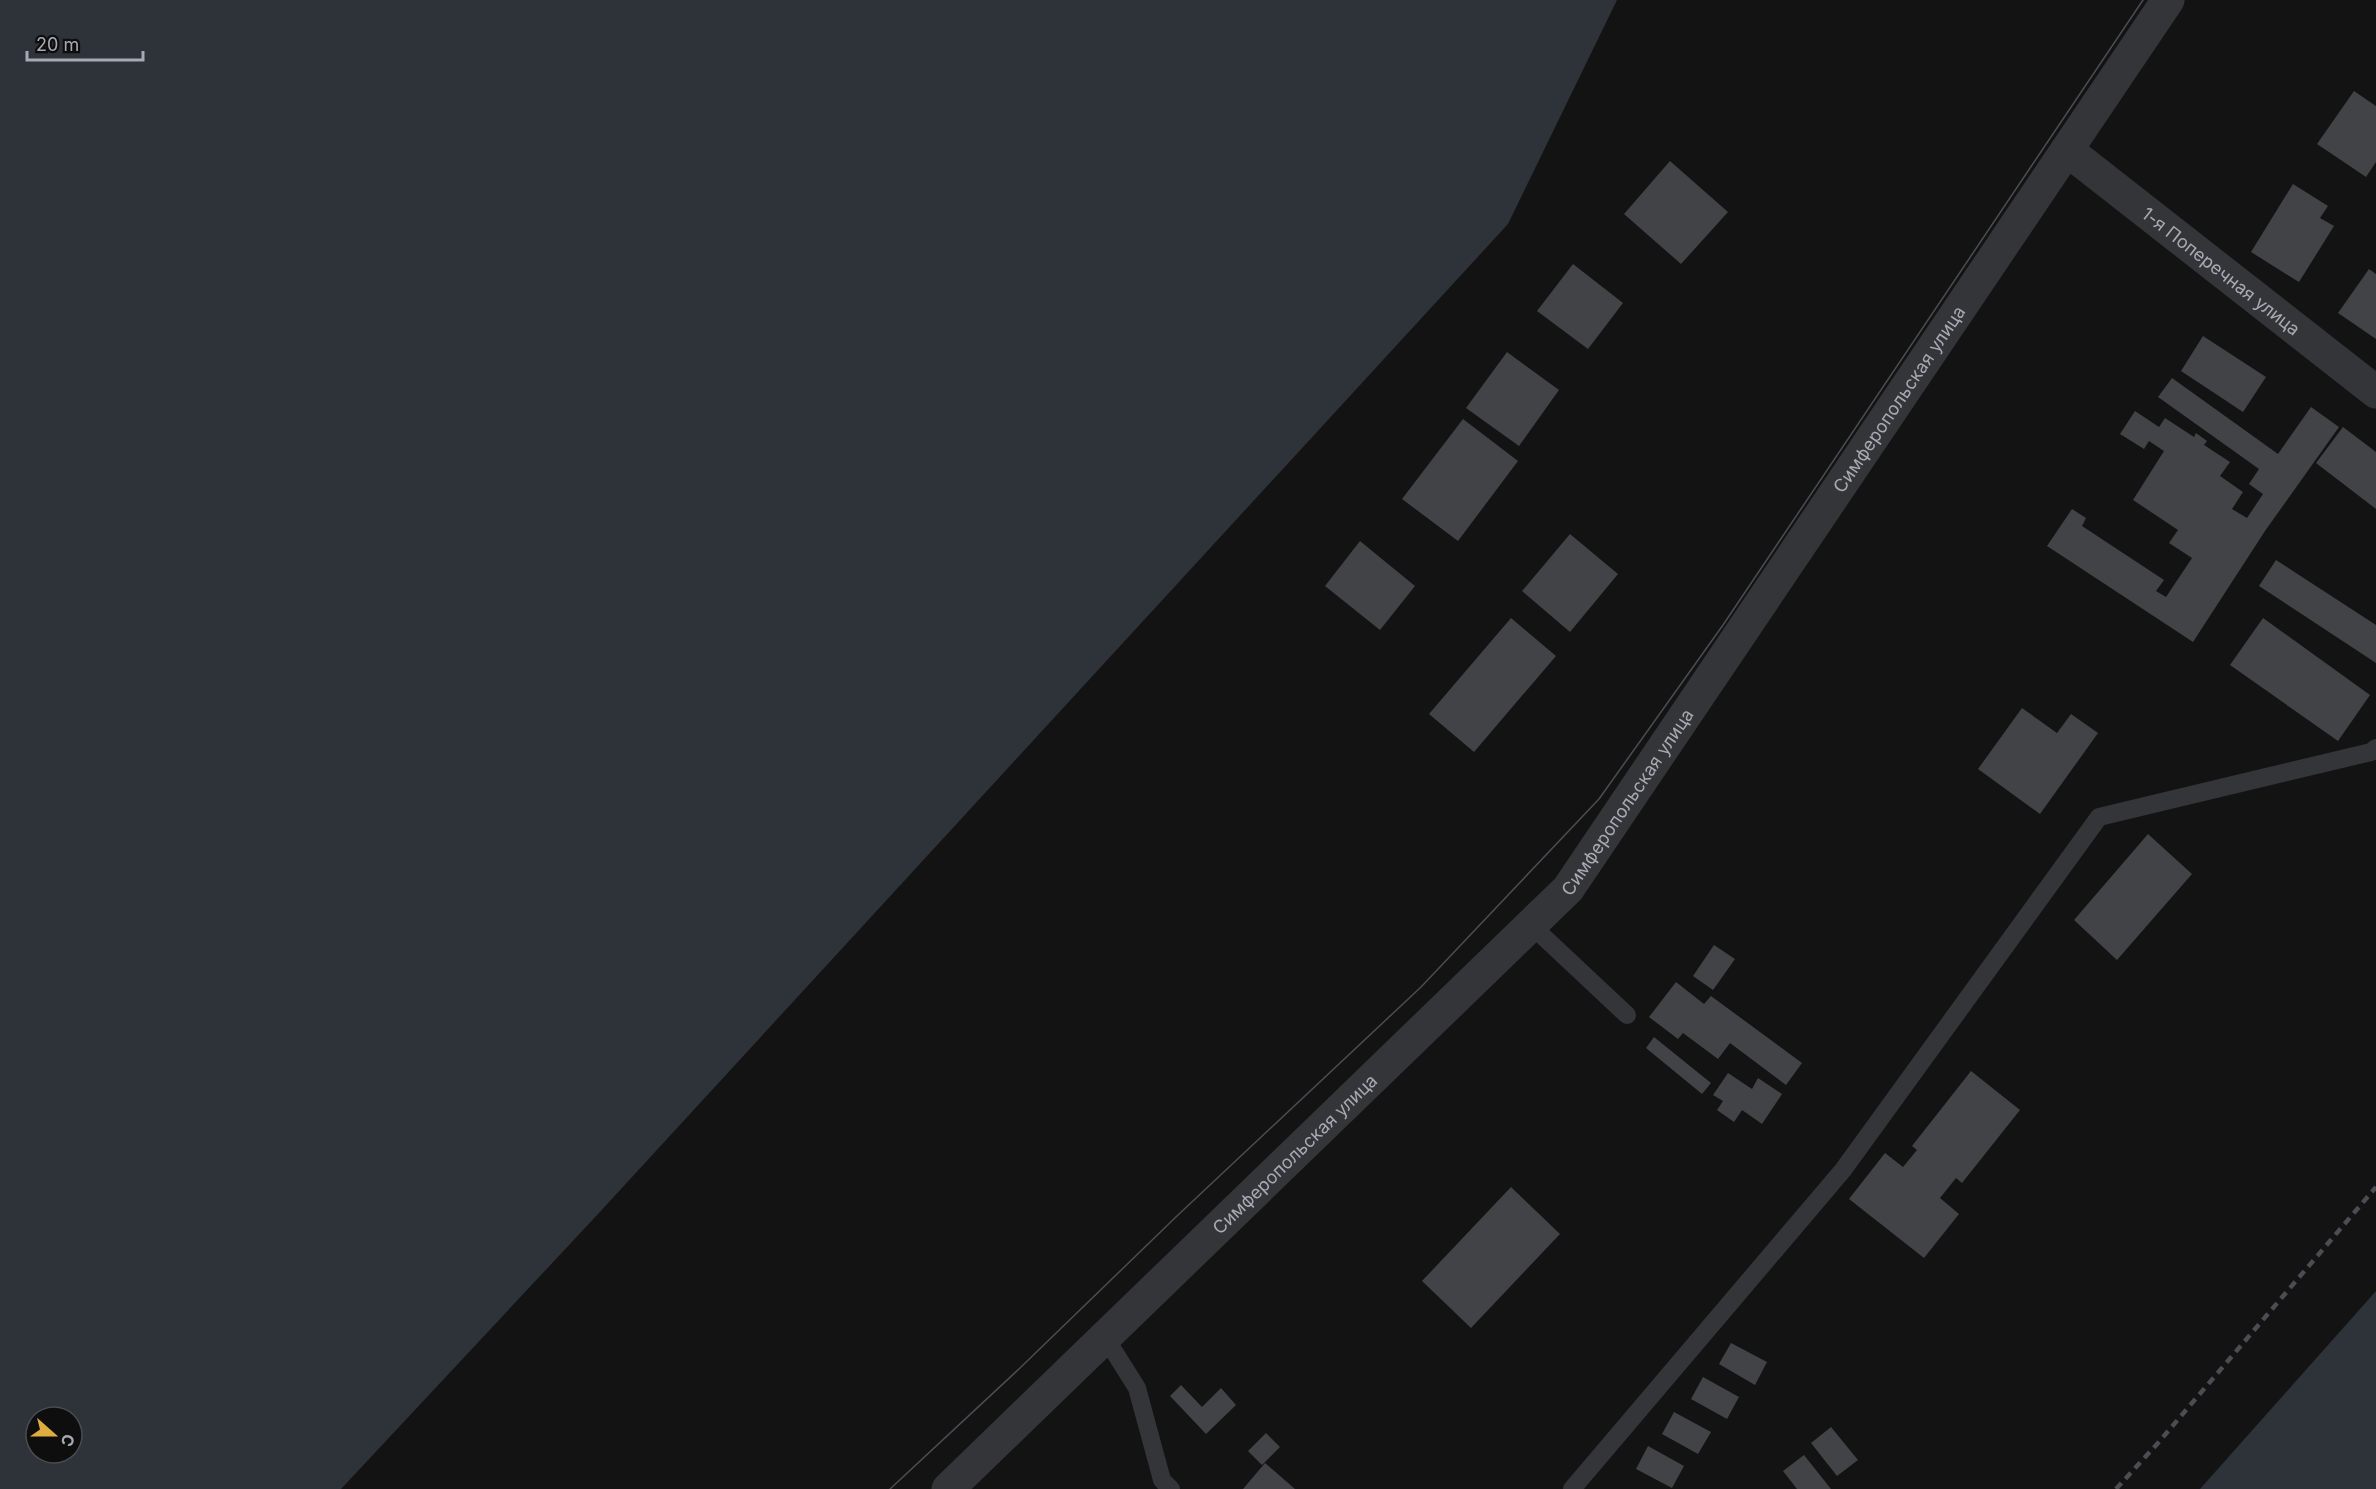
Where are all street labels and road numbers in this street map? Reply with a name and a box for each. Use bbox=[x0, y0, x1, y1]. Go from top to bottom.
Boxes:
street label: 1-я Поперечная улица bbox=[2138, 202, 2305, 339]
street label: Симферопольская улица bbox=[1828, 302, 1969, 496]
street label: Симферопольская улица bbox=[1556, 704, 1697, 899]
street label: Симферопольская улица bbox=[1208, 1070, 1381, 1238]

